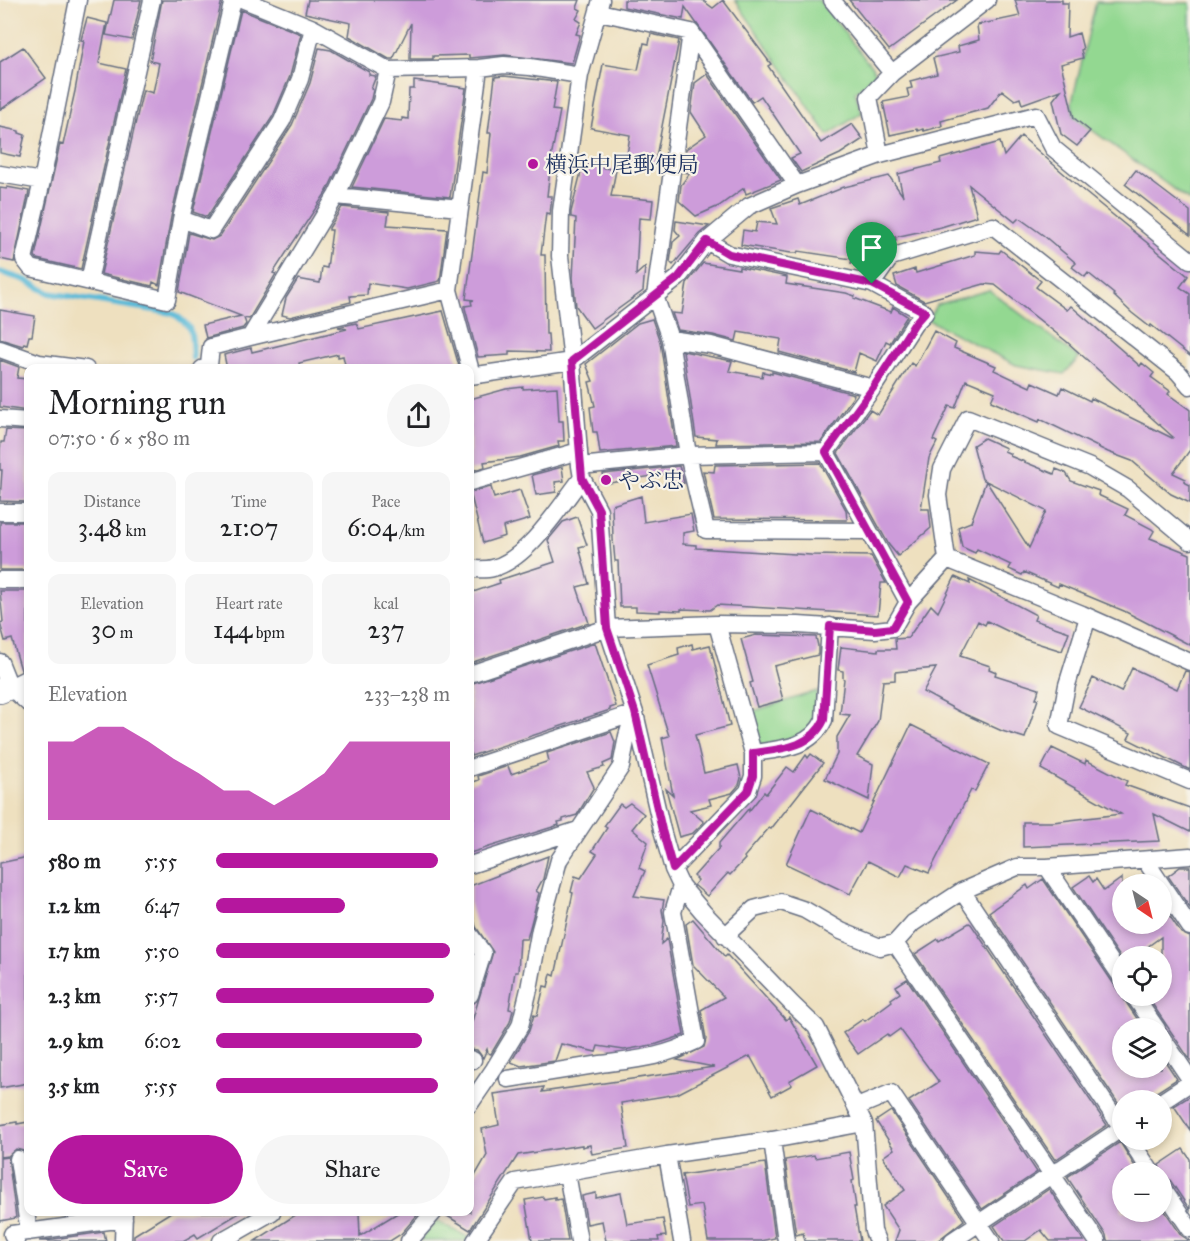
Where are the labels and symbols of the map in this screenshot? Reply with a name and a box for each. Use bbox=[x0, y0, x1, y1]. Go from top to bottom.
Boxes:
place label: 横浜中尾郵便局 bbox=[545, 151, 699, 178]
marker: 横浜中尾郵便局 bbox=[526, 157, 540, 171]
pin bbox=[846, 222, 897, 284]
place label: やぶ忠 bbox=[618, 467, 684, 494]
marker: やぶ忠 bbox=[599, 473, 613, 487]
north arrow bbox=[1112, 874, 1172, 934]

